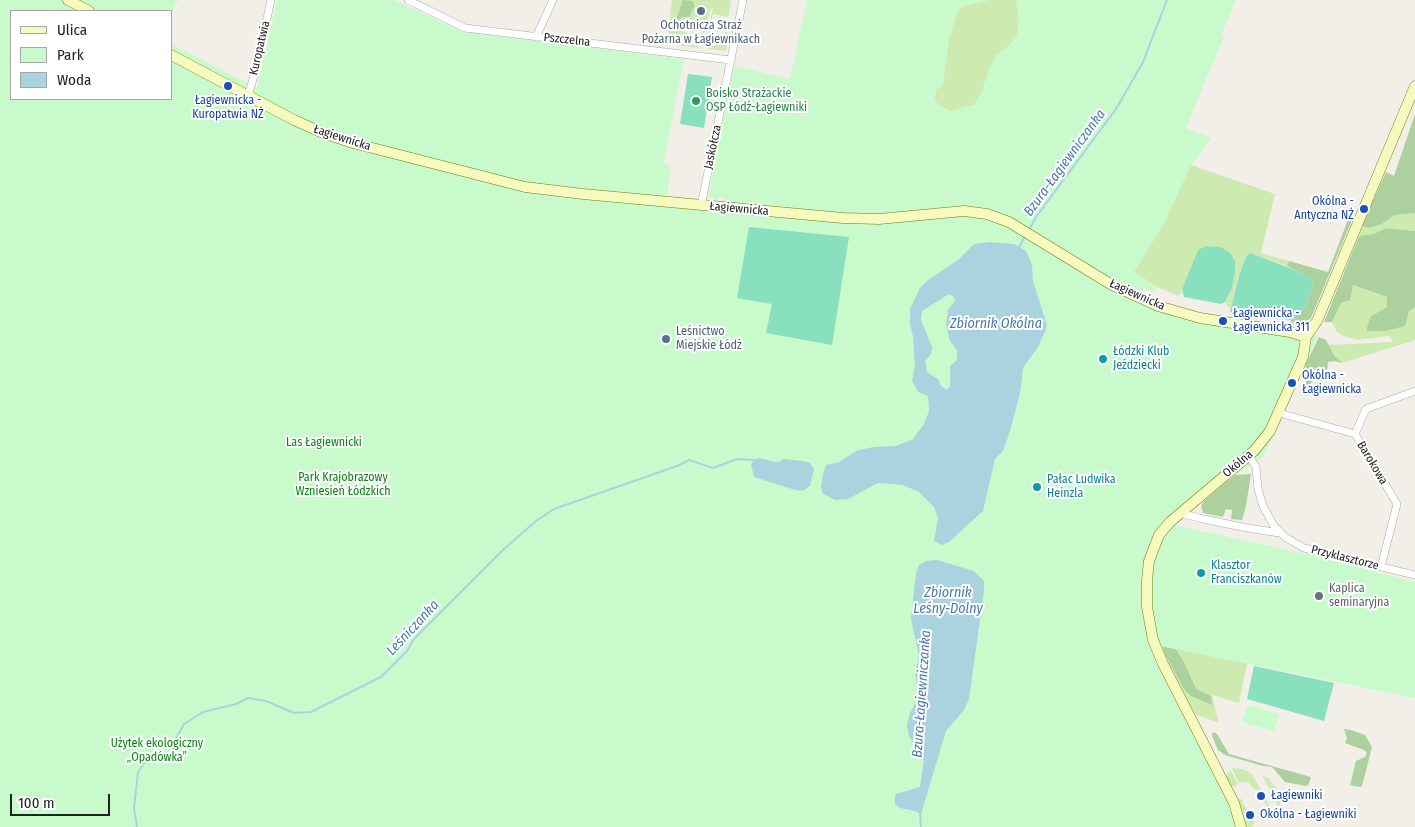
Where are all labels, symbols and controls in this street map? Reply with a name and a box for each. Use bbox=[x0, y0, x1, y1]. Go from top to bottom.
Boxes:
marker: Ochotnicza Straż Pożarna w Łagiewnikach bbox=[695, 5, 707, 17]
legend bbox=[10, 10, 172, 100]
street label: Kuropatwia bbox=[247, 19, 273, 77]
place label: Ochotnicza Straż Pożarna w Łagiewnikach bbox=[642, 19, 760, 47]
text: Ulica bbox=[57, 21, 87, 39]
street label: Pszczelna bbox=[543, 30, 591, 50]
text: Park bbox=[57, 46, 84, 64]
text: Woda bbox=[57, 71, 91, 89]
marker: Łagiewnicka - Kuropatwia NŻ bbox=[222, 80, 234, 92]
place label: Boisko Strażackie OSP Łódź-Łagiewniki bbox=[706, 87, 807, 115]
place label: Łagiewnicka - Kuropatwia NŻ bbox=[192, 94, 264, 122]
marker: Boisko Strażackie OSP Łódź-Łagiewniki bbox=[690, 95, 702, 107]
water label: Bzura-Łagiewniczanka bbox=[1021, 106, 1109, 220]
street label: Łagiewnicka bbox=[312, 122, 372, 154]
street label: Jaskółcza bbox=[701, 124, 725, 170]
place label: Okólna - Antyczna NŻ bbox=[1294, 195, 1354, 223]
street label: Łagiewnicka bbox=[709, 199, 769, 219]
marker: Okólna - Antyczna NŻ bbox=[1358, 203, 1370, 215]
street label: Łagiewnicka bbox=[1107, 276, 1167, 314]
place label: Łagiewnicka - Łagiewnicka 311 bbox=[1233, 307, 1310, 335]
marker: Łagiewnicka - Łagiewnicka 311 bbox=[1217, 315, 1229, 327]
water label: Zbiornik Okólna bbox=[950, 316, 1042, 332]
place label: Leśnictwo Miejskie Łódź bbox=[676, 325, 742, 353]
marker: Leśnictwo Miejskie Łódź bbox=[660, 333, 672, 345]
place label: Łódzki Klub Jeździecki bbox=[1113, 345, 1169, 373]
marker: Łódzki Klub Jeździecki bbox=[1097, 353, 1109, 365]
place label: Okólna - Łagiewnicka bbox=[1302, 369, 1361, 397]
marker: Okólna - Łagiewnicka bbox=[1286, 377, 1298, 389]
park label: Las Łagiewnicki bbox=[286, 436, 362, 450]
street label: Barokowa bbox=[1353, 439, 1391, 487]
street label: Okólna bbox=[1220, 447, 1256, 481]
park label: Park Krajobrazowy Wzniesień Łódzkich bbox=[296, 471, 390, 499]
place label: Pałac Ludwika Heinzla bbox=[1047, 473, 1116, 501]
marker: Pałac Ludwika Heinzla bbox=[1031, 481, 1043, 493]
street label: Przyklasztorze bbox=[1310, 543, 1380, 573]
place label: Klasztor Franciszkanów bbox=[1211, 559, 1282, 587]
marker: Klasztor Franciszkanów bbox=[1195, 567, 1207, 579]
place label: Kaplica seminaryjna bbox=[1329, 582, 1389, 610]
water label: Zbiornik Leśny-Dolny bbox=[913, 585, 983, 618]
marker: Kaplica seminaryjna bbox=[1313, 590, 1325, 602]
water label: Leśniczanka bbox=[383, 597, 443, 659]
water label: Bzura-Łagiewniczanka bbox=[909, 630, 935, 758]
park label: Użytek ekologiczny „Opadówka” bbox=[111, 737, 203, 765]
scale bar bbox=[12, 784, 112, 816]
place label: Łagiewniki bbox=[1271, 789, 1323, 803]
marker: Łagiewniki bbox=[1255, 790, 1267, 802]
text: 100 m bbox=[18, 794, 55, 812]
place label: Okólna - Łagiewniki bbox=[1260, 808, 1356, 822]
marker: Okólna - Łagiewniki bbox=[1244, 809, 1256, 821]

